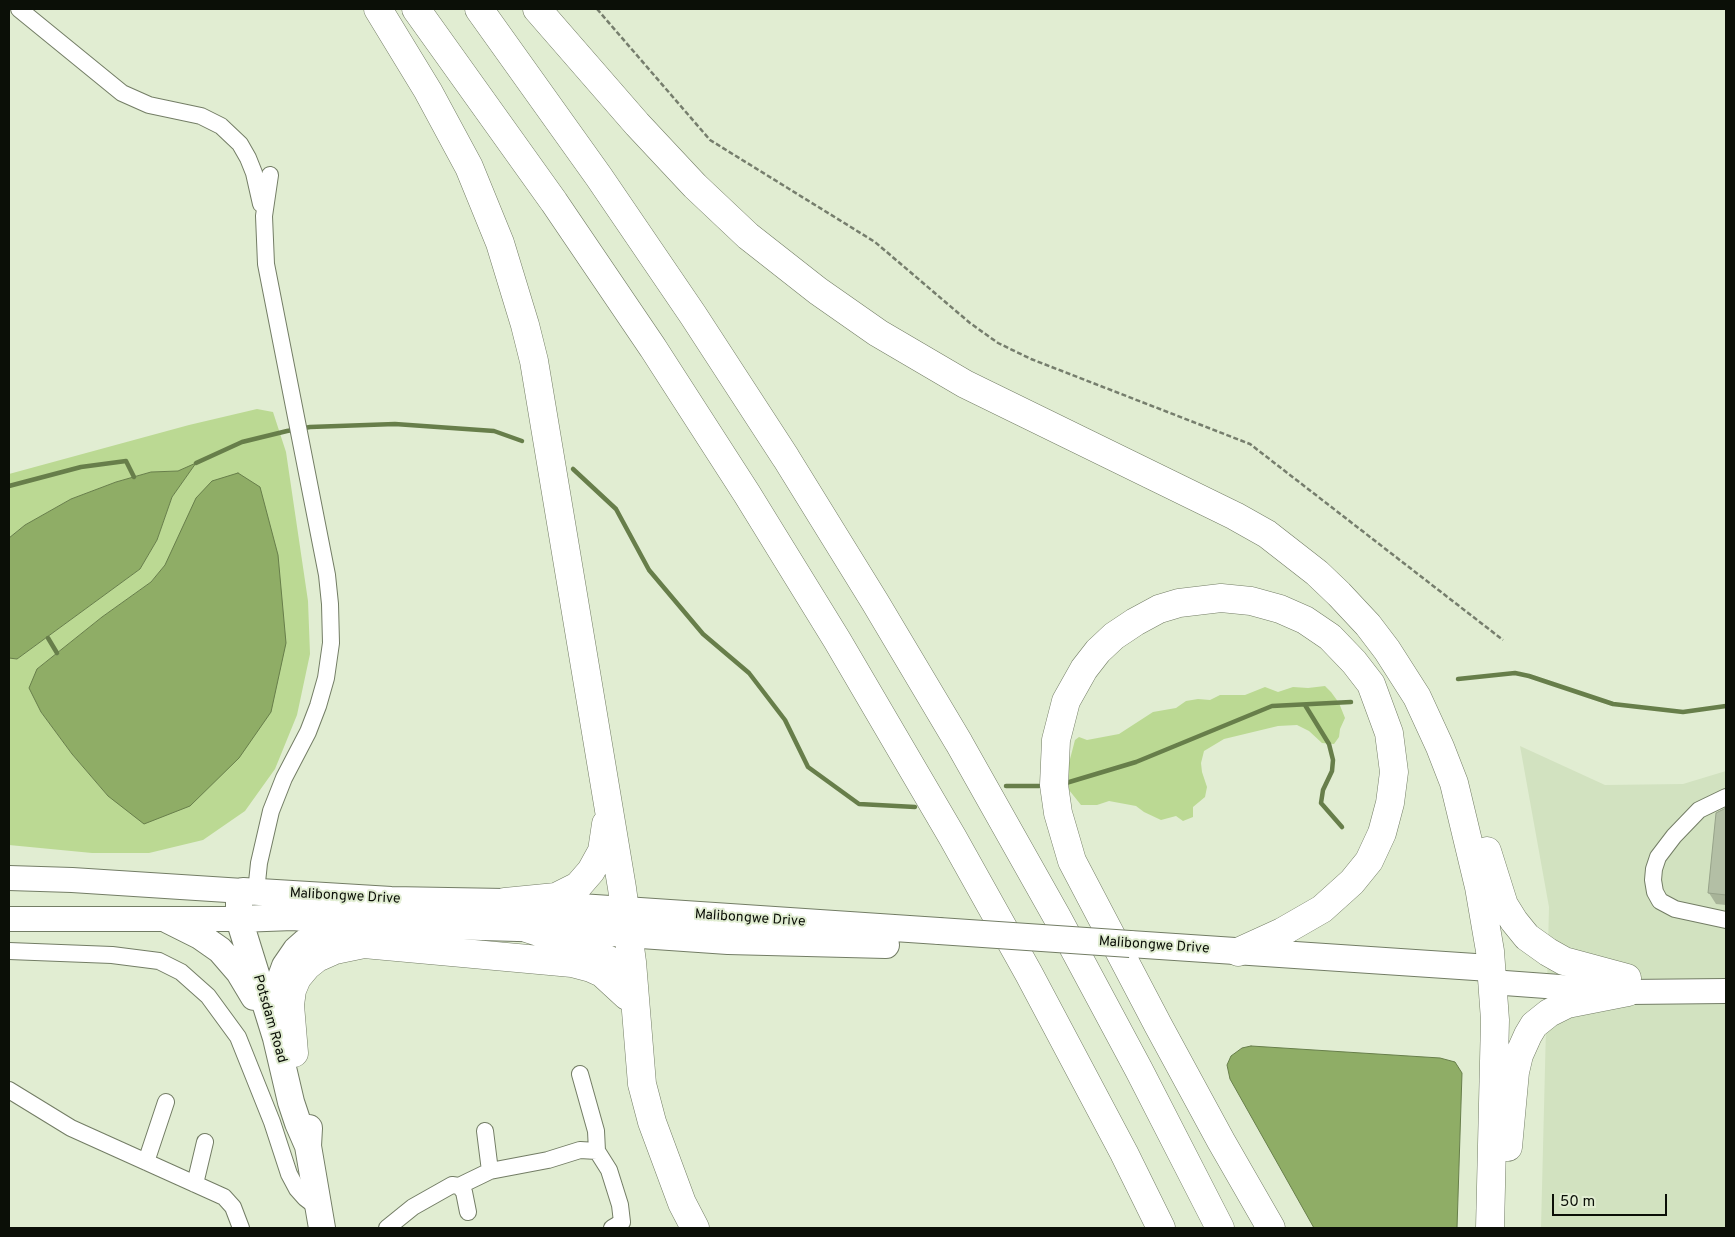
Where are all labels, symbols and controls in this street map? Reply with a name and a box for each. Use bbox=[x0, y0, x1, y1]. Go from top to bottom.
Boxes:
street label: Malibongwe Drive bbox=[289, 886, 401, 908]
street label: Malibongwe Drive bbox=[694, 907, 806, 931]
street label: Malibongwe Drive bbox=[1098, 934, 1210, 958]
street label: Potsdam Road bbox=[248, 973, 290, 1065]
scale bar bbox=[1555, 1184, 1670, 1216]
text: 50 m bbox=[1560, 1193, 1595, 1212]

